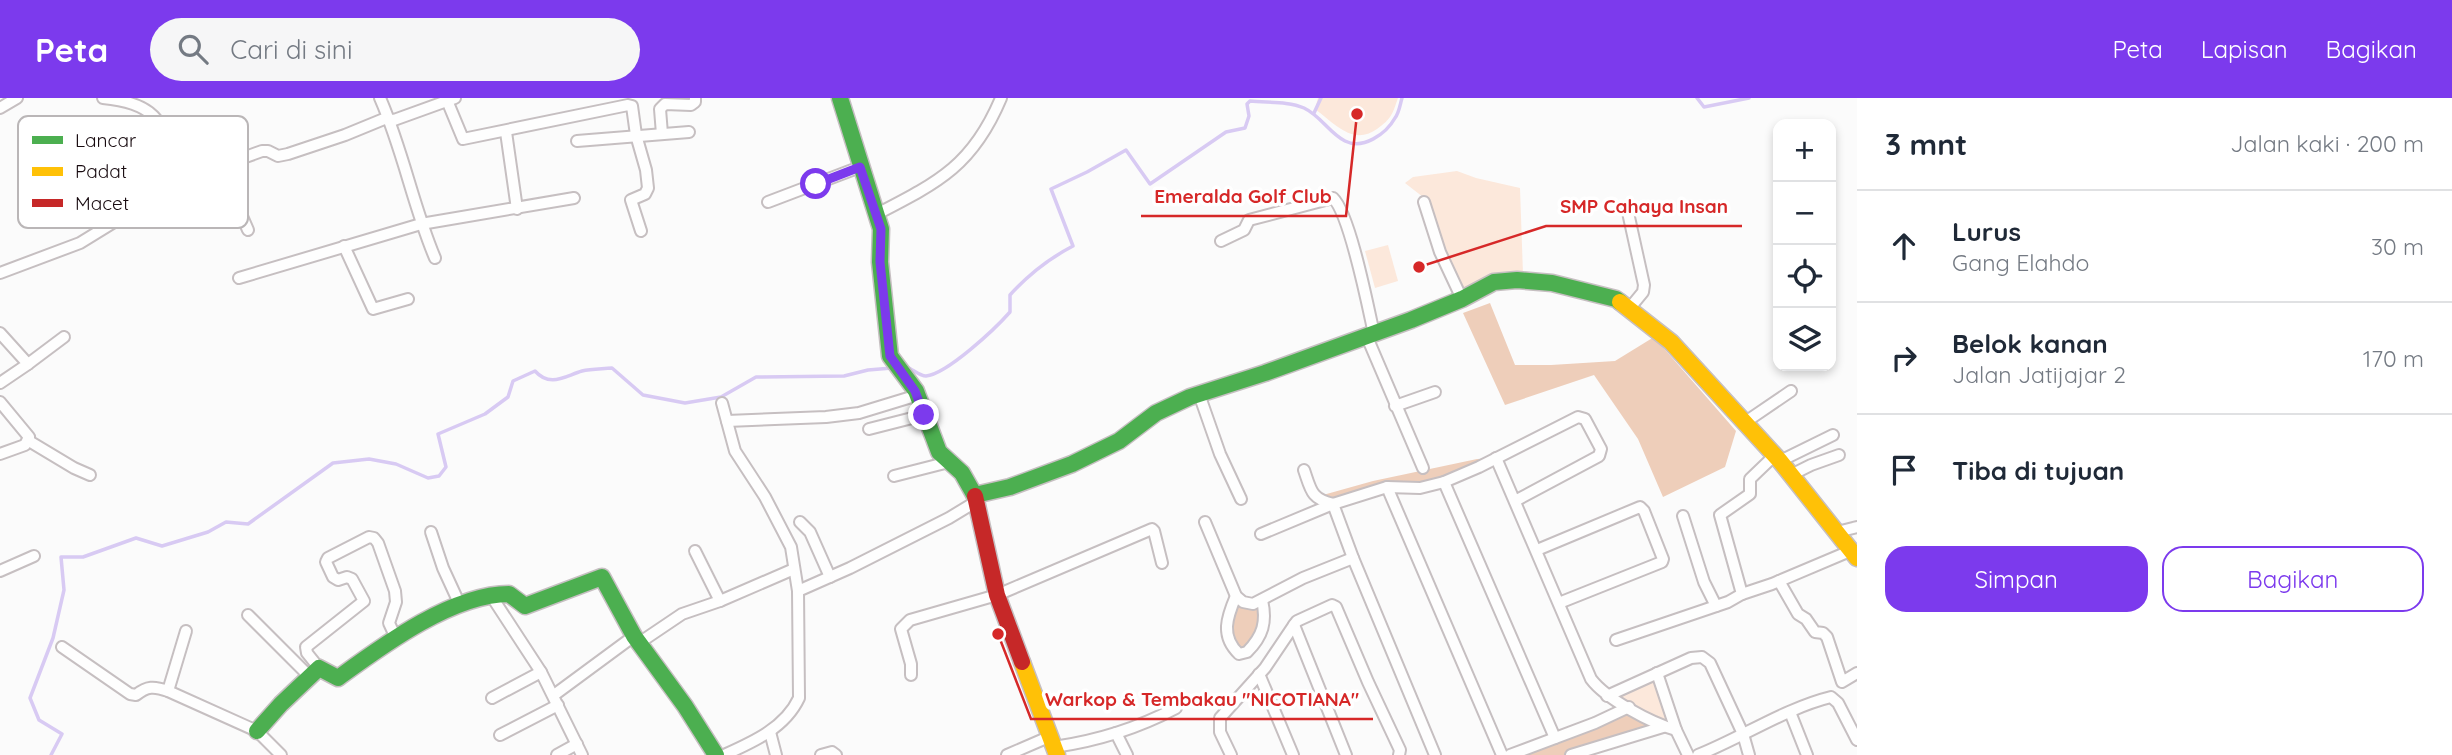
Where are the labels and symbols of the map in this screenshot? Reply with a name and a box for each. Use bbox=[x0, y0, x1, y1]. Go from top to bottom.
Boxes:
legend bbox=[18, 116, 248, 228]
text: Lancar bbox=[75, 128, 137, 152]
text: Padat bbox=[75, 159, 127, 183]
route start bbox=[800, 168, 831, 199]
callout: Emeralda Golf Club bbox=[1141, 176, 1346, 216]
text: Emeralda Golf Club bbox=[1154, 184, 1332, 208]
callout: SMP Cahaya Insan bbox=[1546, 186, 1742, 226]
text: Macet bbox=[75, 191, 129, 215]
text: SMP Cahaya Insan bbox=[1560, 194, 1728, 218]
route end bbox=[908, 399, 939, 430]
callout: Warkop & Tembakau "NICOTIANA" bbox=[1031, 679, 1373, 719]
text: Warkop & Tembakau "NICOTIANA" bbox=[1045, 687, 1359, 711]

